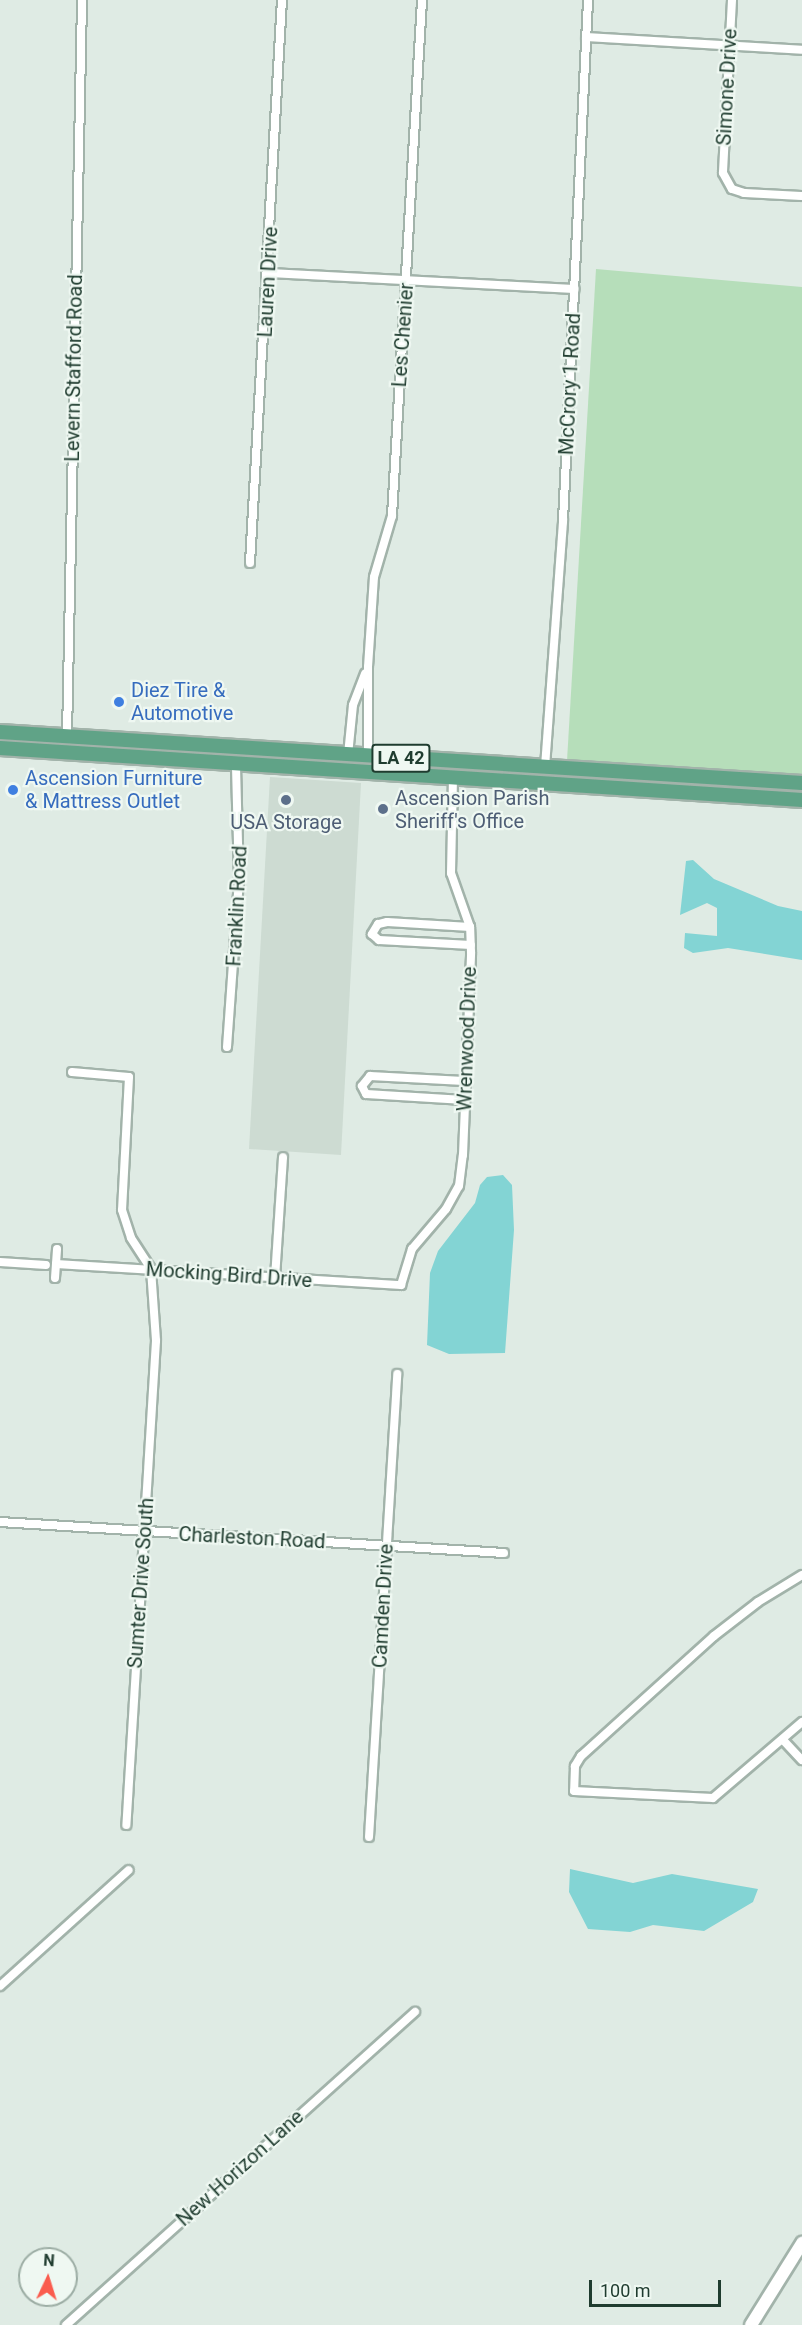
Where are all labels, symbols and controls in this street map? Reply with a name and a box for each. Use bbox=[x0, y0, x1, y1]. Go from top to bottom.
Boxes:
street label: Simone Drive bbox=[712, 28, 742, 146]
street label: Lauren Drive bbox=[253, 226, 283, 338]
street label: Levern Stafford Road bbox=[60, 274, 88, 462]
street label: Les Chenier bbox=[387, 282, 419, 388]
street label: McCrory 1 Road bbox=[554, 312, 586, 456]
place label: Diez Tire & Automotive bbox=[131, 678, 233, 725]
marker: Diez Tire & Automotive bbox=[112, 695, 126, 709]
road number: LA 42 bbox=[371, 743, 431, 773]
place label: Ascension Furniture & Mattress Outlet bbox=[25, 766, 202, 813]
marker: Ascension Furniture & Mattress Outlet bbox=[6, 783, 20, 797]
place label: Ascension Parish Sheriff's Office bbox=[395, 786, 549, 833]
marker: USA Storage bbox=[279, 793, 293, 807]
marker: Ascension Parish Sheriff's Office bbox=[376, 802, 390, 816]
place label: USA Storage bbox=[230, 810, 342, 834]
street label: Franklin Road bbox=[222, 845, 252, 967]
street label: Wrenwood Drive bbox=[452, 966, 482, 1112]
street label: Mocking Bird Drive bbox=[145, 1257, 313, 1293]
street label: Sumter Drive South bbox=[123, 1497, 159, 1669]
street label: Charleston Road bbox=[178, 1522, 326, 1554]
street label: Camden Drive bbox=[368, 1543, 398, 1669]
street label: New Horizon Lane bbox=[172, 2105, 308, 2231]
north arrow bbox=[18, 2247, 78, 2307]
text: N bbox=[43, 2251, 55, 2270]
scale bar bbox=[592, 2268, 724, 2306]
text: 100 m bbox=[600, 2280, 651, 2301]

